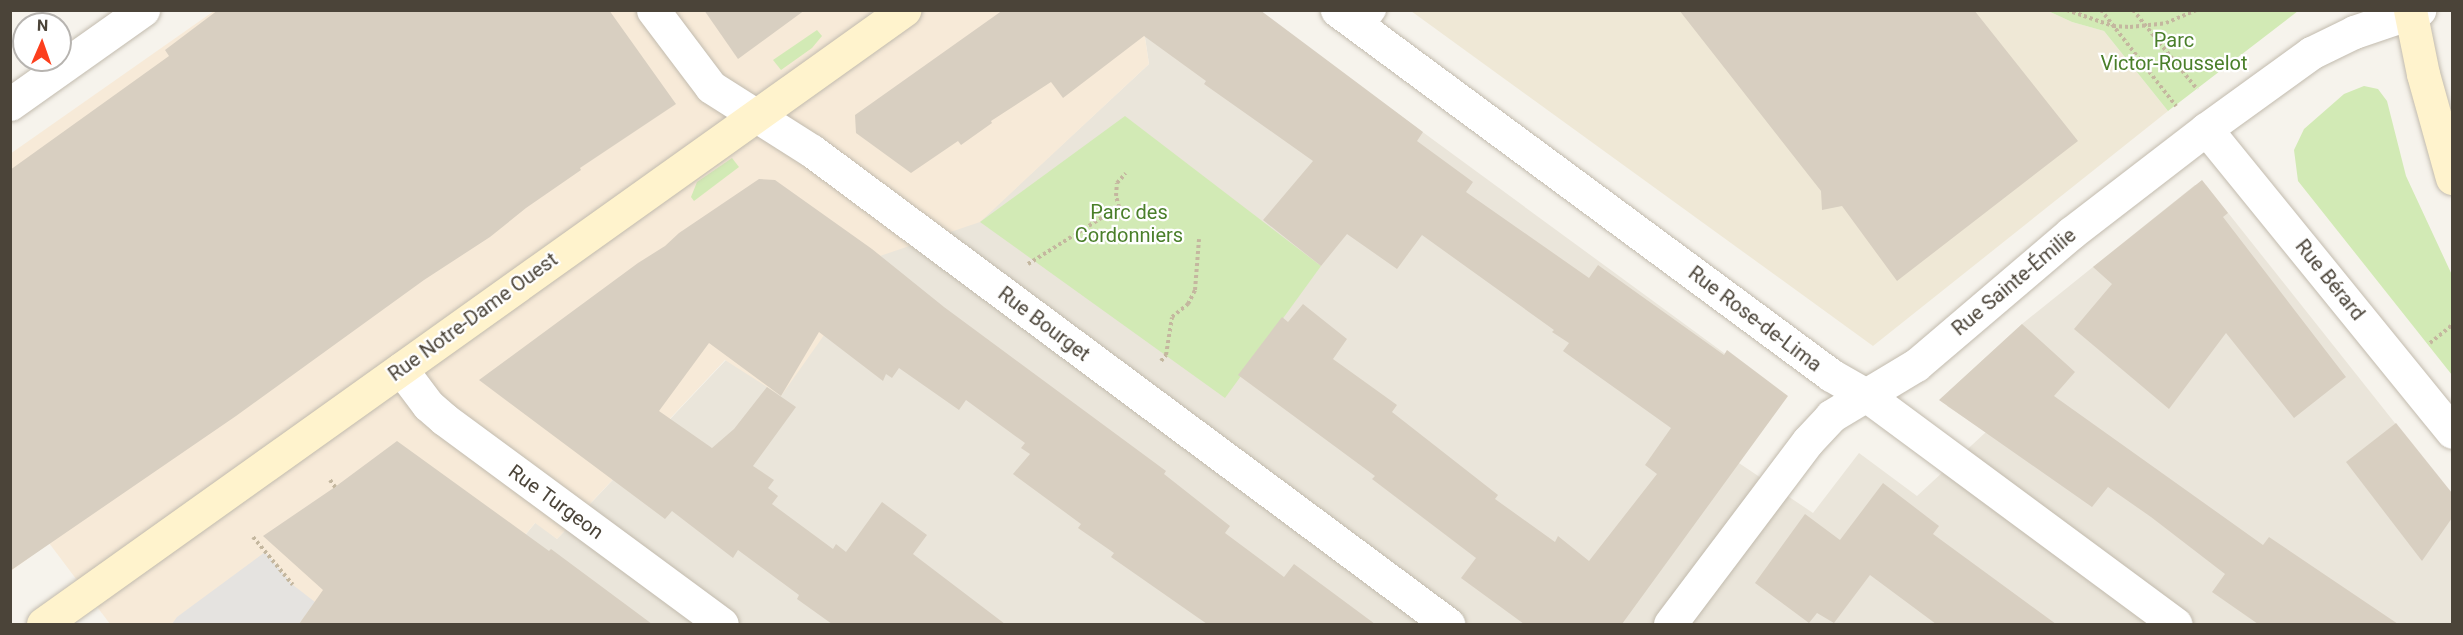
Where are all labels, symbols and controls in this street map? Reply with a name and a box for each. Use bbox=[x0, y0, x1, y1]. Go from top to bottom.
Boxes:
north arrow bbox=[12, 12, 72, 72]
text: N bbox=[37, 16, 49, 35]
park label: Parc Victor-Rousselot bbox=[2101, 28, 2247, 75]
park label: Parc des Cordonniers bbox=[1075, 201, 1183, 248]
street label: Rue Sainte-Émilie bbox=[1947, 223, 2081, 341]
street label: Rue Bérard bbox=[2290, 235, 2370, 325]
street label: Rue Notre-Dame Ouest bbox=[384, 248, 562, 386]
street label: Rue Rose-de-Lima bbox=[1684, 261, 1826, 377]
street label: Rue Bourget bbox=[993, 282, 1095, 366]
street label: Rue Turgeon bbox=[504, 459, 608, 545]

